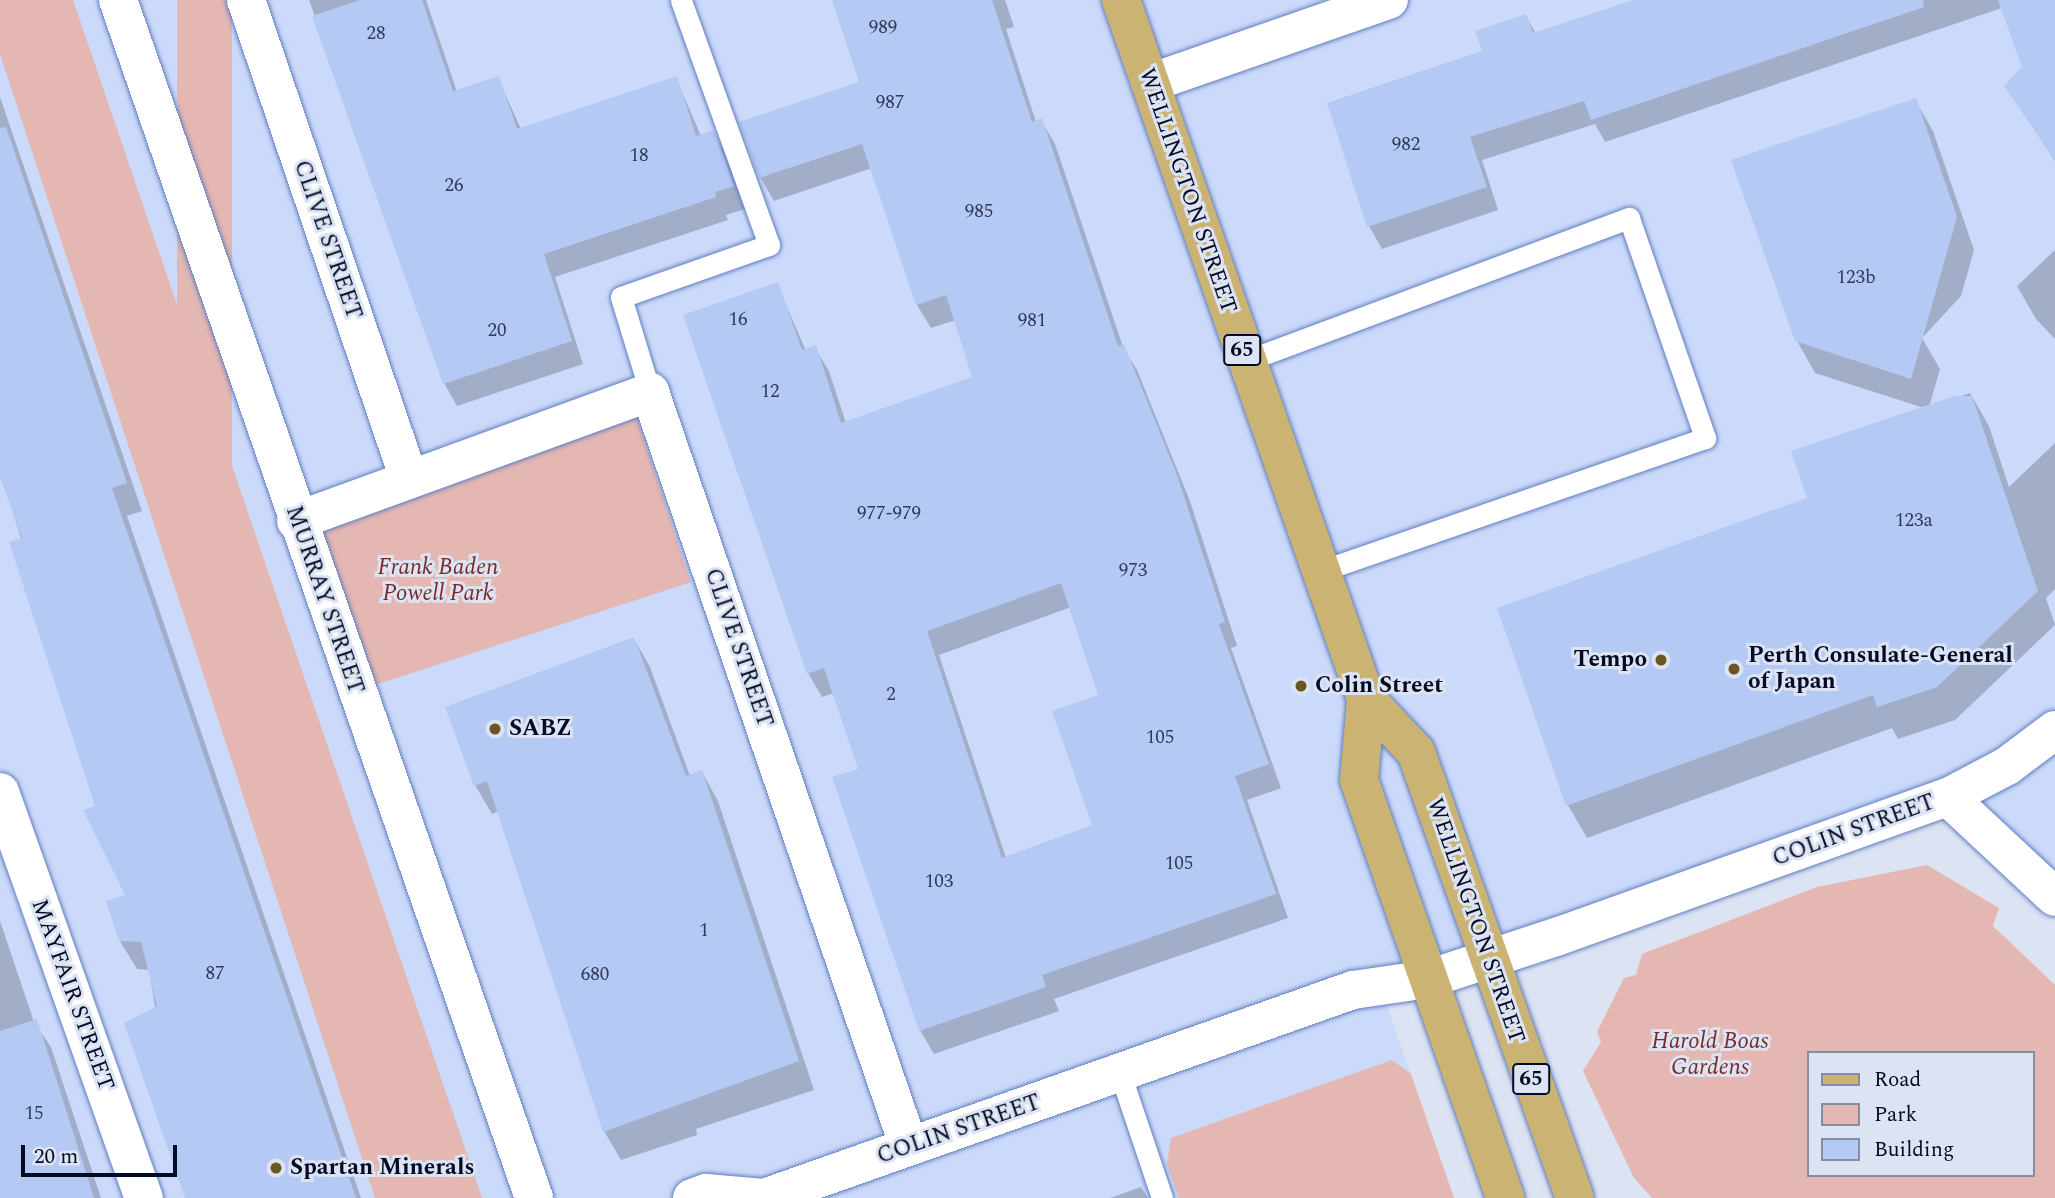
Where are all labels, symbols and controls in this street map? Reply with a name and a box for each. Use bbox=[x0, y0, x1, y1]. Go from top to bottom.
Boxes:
house number: 989 bbox=[869, 17, 897, 39]
house number: 28 bbox=[367, 23, 385, 45]
street label: WELLINGTON STREET bbox=[1132, 65, 1242, 317]
house number: 987 bbox=[876, 92, 904, 114]
house number: 982 bbox=[1392, 134, 1420, 156]
house number: 18 bbox=[630, 145, 648, 167]
street label: CLIVE STREET bbox=[287, 157, 367, 323]
house number: 26 bbox=[445, 175, 463, 197]
house number: 985 bbox=[965, 201, 993, 223]
house number: 123b bbox=[1836, 267, 1876, 289]
house number: 16 bbox=[729, 309, 747, 331]
house number: 981 bbox=[1018, 310, 1046, 332]
house number: 20 bbox=[488, 320, 506, 342]
road number: 65 bbox=[1223, 332, 1261, 368]
house number: 12 bbox=[761, 381, 779, 403]
street label: MURRAY STREET bbox=[279, 502, 369, 698]
house number: 977-979 bbox=[857, 503, 921, 525]
house number: 123a bbox=[1895, 510, 1933, 532]
park label: Frank Baden Powell Park bbox=[378, 554, 498, 608]
house number: 973 bbox=[1119, 560, 1147, 582]
street label: CLIVE STREET bbox=[698, 565, 778, 731]
place label: Perth Consulate-General of Japan bbox=[1748, 642, 2013, 696]
place label: Tempo bbox=[1574, 646, 1647, 674]
marker: Tempo bbox=[1653, 652, 1669, 668]
marker: Perth Consulate-General of Japan bbox=[1726, 661, 1742, 677]
place label: Colin Street bbox=[1315, 672, 1443, 700]
marker: Colin Street bbox=[1293, 678, 1309, 694]
house number: 2 bbox=[886, 684, 896, 706]
place label: SABZ bbox=[509, 715, 572, 743]
marker: SABZ bbox=[487, 721, 503, 737]
house number: 105 bbox=[1146, 727, 1174, 749]
street label: COLIN STREET bbox=[1769, 789, 1939, 873]
street label: WELLINGTON STREET bbox=[1420, 795, 1530, 1047]
house number: 105 bbox=[1165, 853, 1193, 875]
house number: 103 bbox=[925, 871, 953, 893]
street label: MAYFAIR STREET bbox=[25, 896, 119, 1094]
house number: 1 bbox=[699, 920, 709, 942]
house number: 87 bbox=[206, 963, 224, 985]
house number: 680 bbox=[581, 964, 609, 986]
park label: Harold Boas Gardens bbox=[1651, 1028, 1769, 1082]
legend bbox=[1806, 1051, 2034, 1177]
road number: 65 bbox=[1512, 1062, 1550, 1096]
text: Road bbox=[1874, 1064, 1921, 1096]
street label: COLIN STREET bbox=[874, 1089, 1044, 1171]
text: Park bbox=[1874, 1099, 1917, 1131]
house number: 15 bbox=[25, 1103, 43, 1125]
scale bar bbox=[24, 1132, 180, 1176]
text: Building bbox=[1874, 1134, 1954, 1166]
text: 20 m bbox=[34, 1141, 78, 1173]
place label: Spartan Minerals bbox=[290, 1154, 474, 1182]
marker: Spartan Minerals bbox=[268, 1160, 284, 1176]

